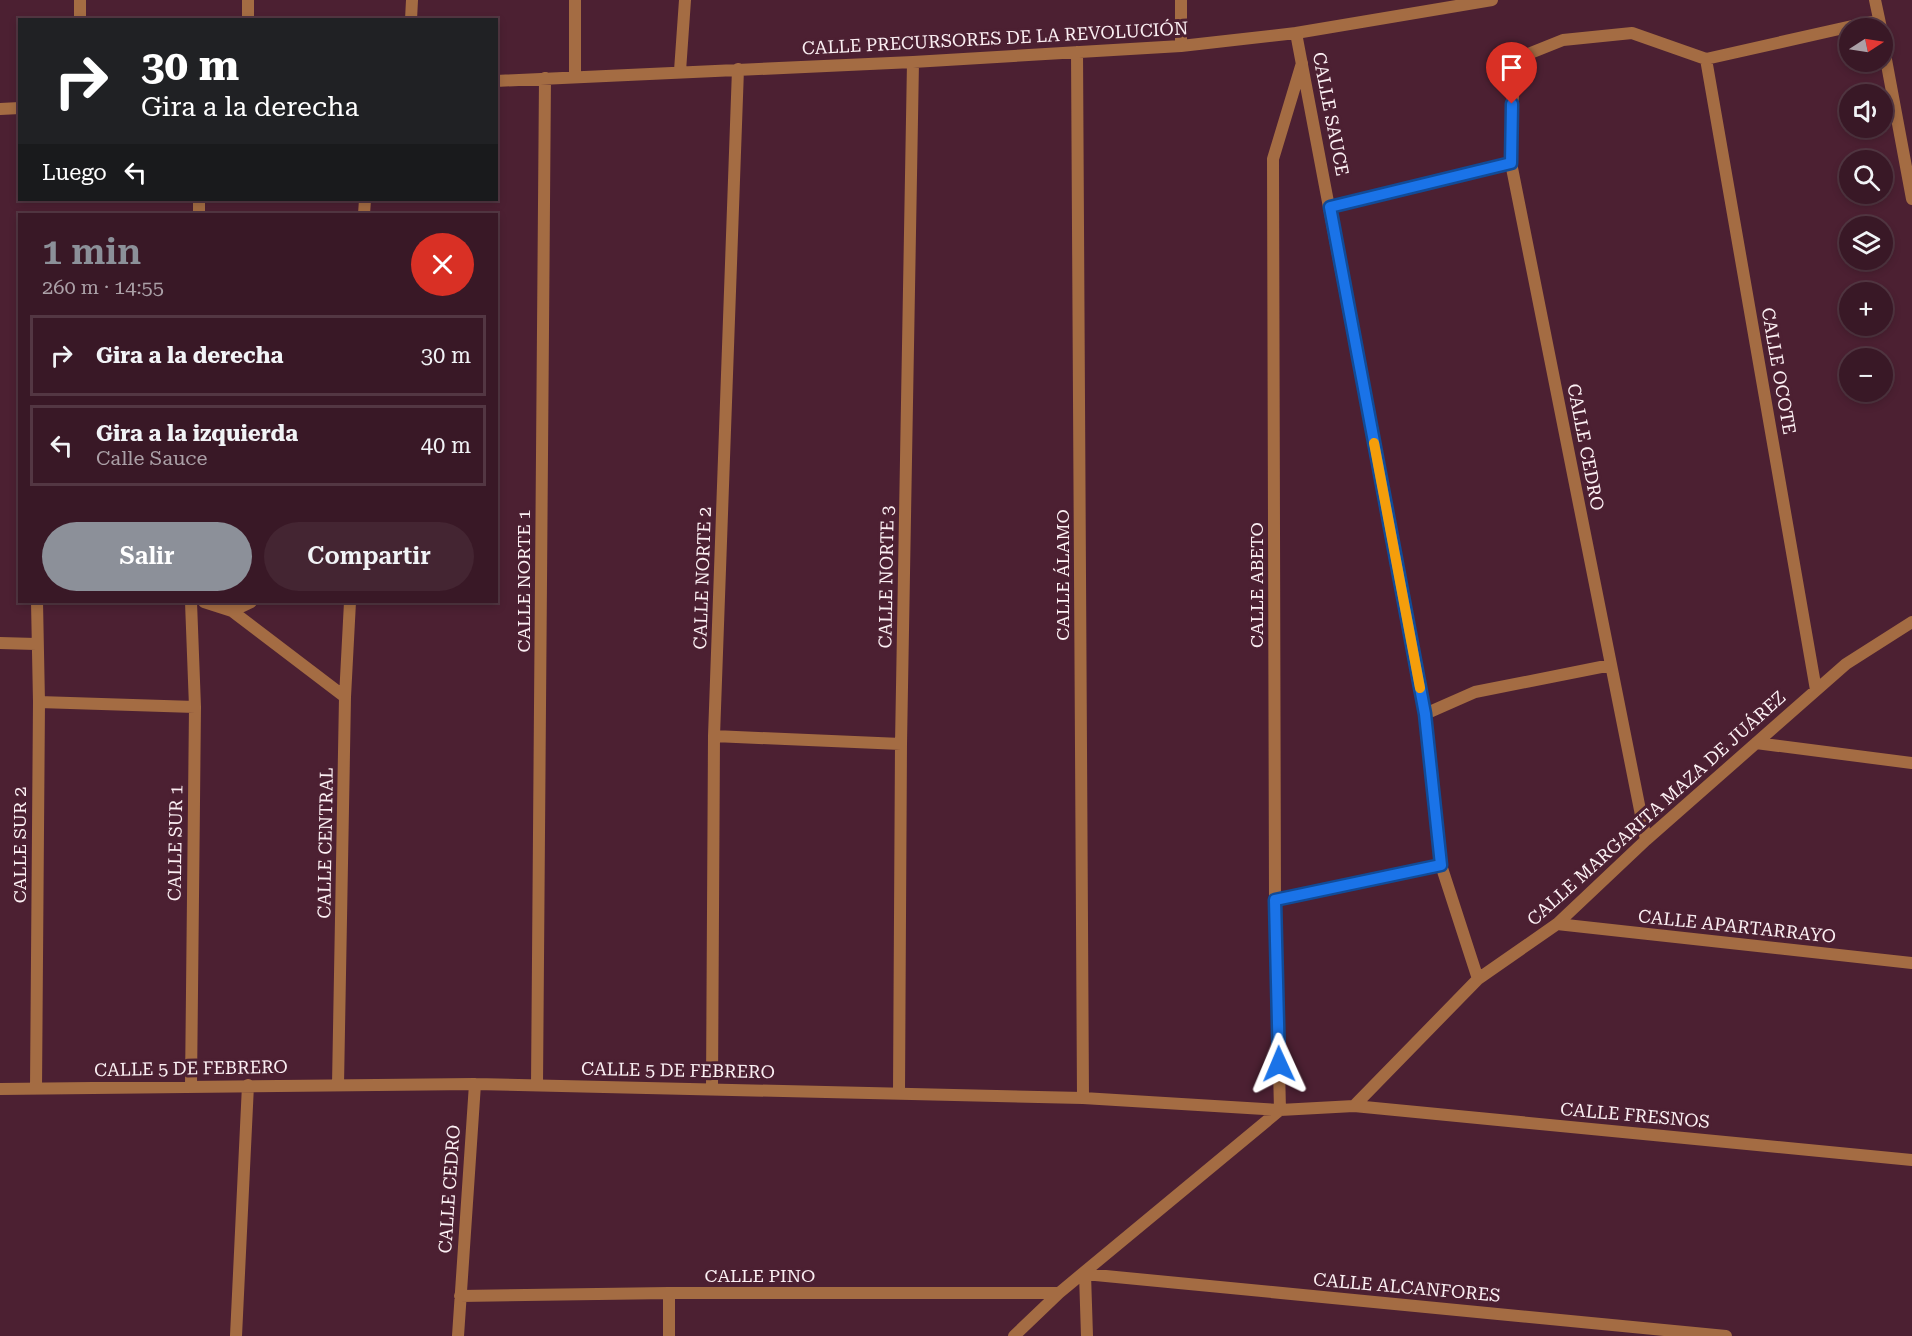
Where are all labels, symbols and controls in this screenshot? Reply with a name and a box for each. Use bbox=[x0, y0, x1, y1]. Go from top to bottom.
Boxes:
street label: CALLE PRECURSORES DE LA REVOLUCIÓN bbox=[801, 17, 1189, 59]
north arrow bbox=[1839, 18, 1893, 72]
map controls bbox=[1839, 18, 1893, 402]
text: 30 m bbox=[141, 41, 239, 90]
icon: right bbox=[42, 42, 120, 120]
pin bbox=[1486, 42, 1537, 104]
street label: CALLE SAUCE bbox=[1309, 50, 1353, 178]
icon: arrive bbox=[1495, 51, 1528, 84]
button: sound bbox=[1839, 84, 1893, 138]
text: Gira a la derecha bbox=[141, 91, 359, 123]
button: search bbox=[1839, 150, 1893, 204]
icon: left bbox=[119, 156, 152, 189]
text: Luego bbox=[42, 160, 107, 185]
button: layers bbox=[1839, 216, 1893, 270]
text: 1 min bbox=[42, 231, 141, 273]
button: close bbox=[411, 233, 474, 296]
text: 260 m · 14:55 bbox=[42, 275, 164, 299]
button: + bbox=[1839, 282, 1893, 336]
street label: CALLE OCOTE bbox=[1757, 306, 1801, 436]
icon: right bbox=[45, 339, 78, 372]
text: Gira a la derecha bbox=[96, 343, 283, 368]
text: 30 m bbox=[421, 343, 471, 368]
button: − bbox=[1839, 348, 1893, 402]
street label: CALLE CEDRO bbox=[1563, 382, 1609, 512]
text: Gira a la izquierda bbox=[96, 421, 298, 446]
icon: left bbox=[45, 429, 78, 462]
text: 40 m bbox=[421, 433, 471, 458]
text: Calle Sauce bbox=[96, 446, 208, 470]
street label: CALLE NORTE 3 bbox=[874, 505, 898, 649]
street label: CALLE NORTE 2 bbox=[689, 506, 715, 650]
street label: CALLE ÁLAMO bbox=[1052, 509, 1073, 641]
street label: CALLE NORTE 1 bbox=[513, 510, 534, 652]
button: Salir bbox=[42, 522, 252, 591]
button: Compartir bbox=[264, 522, 474, 591]
street label: CALLE ABETO bbox=[1246, 522, 1267, 648]
street label: CALLE MARGARITA MAZA DE JUÁREZ bbox=[1523, 686, 1789, 930]
street label: CALLE CENTRAL bbox=[313, 767, 337, 919]
street label: CALLE SUR 1 bbox=[163, 785, 187, 901]
street label: CALLE SUR 2 bbox=[9, 787, 30, 903]
street label: CALLE APARTARRAYO bbox=[1637, 905, 1837, 947]
position arrow bbox=[1247, 1032, 1311, 1096]
street label: CALLE 5 DE FEBRERO bbox=[94, 1056, 288, 1080]
street label: CALLE 5 DE FEBRERO bbox=[581, 1058, 775, 1082]
street label: CALLE FRESNOS bbox=[1559, 1098, 1711, 1132]
street label: CALLE CEDRO bbox=[434, 1124, 464, 1254]
street label: CALLE PINO bbox=[705, 1265, 815, 1286]
street label: CALLE ALCANFORES bbox=[1313, 1268, 1501, 1306]

